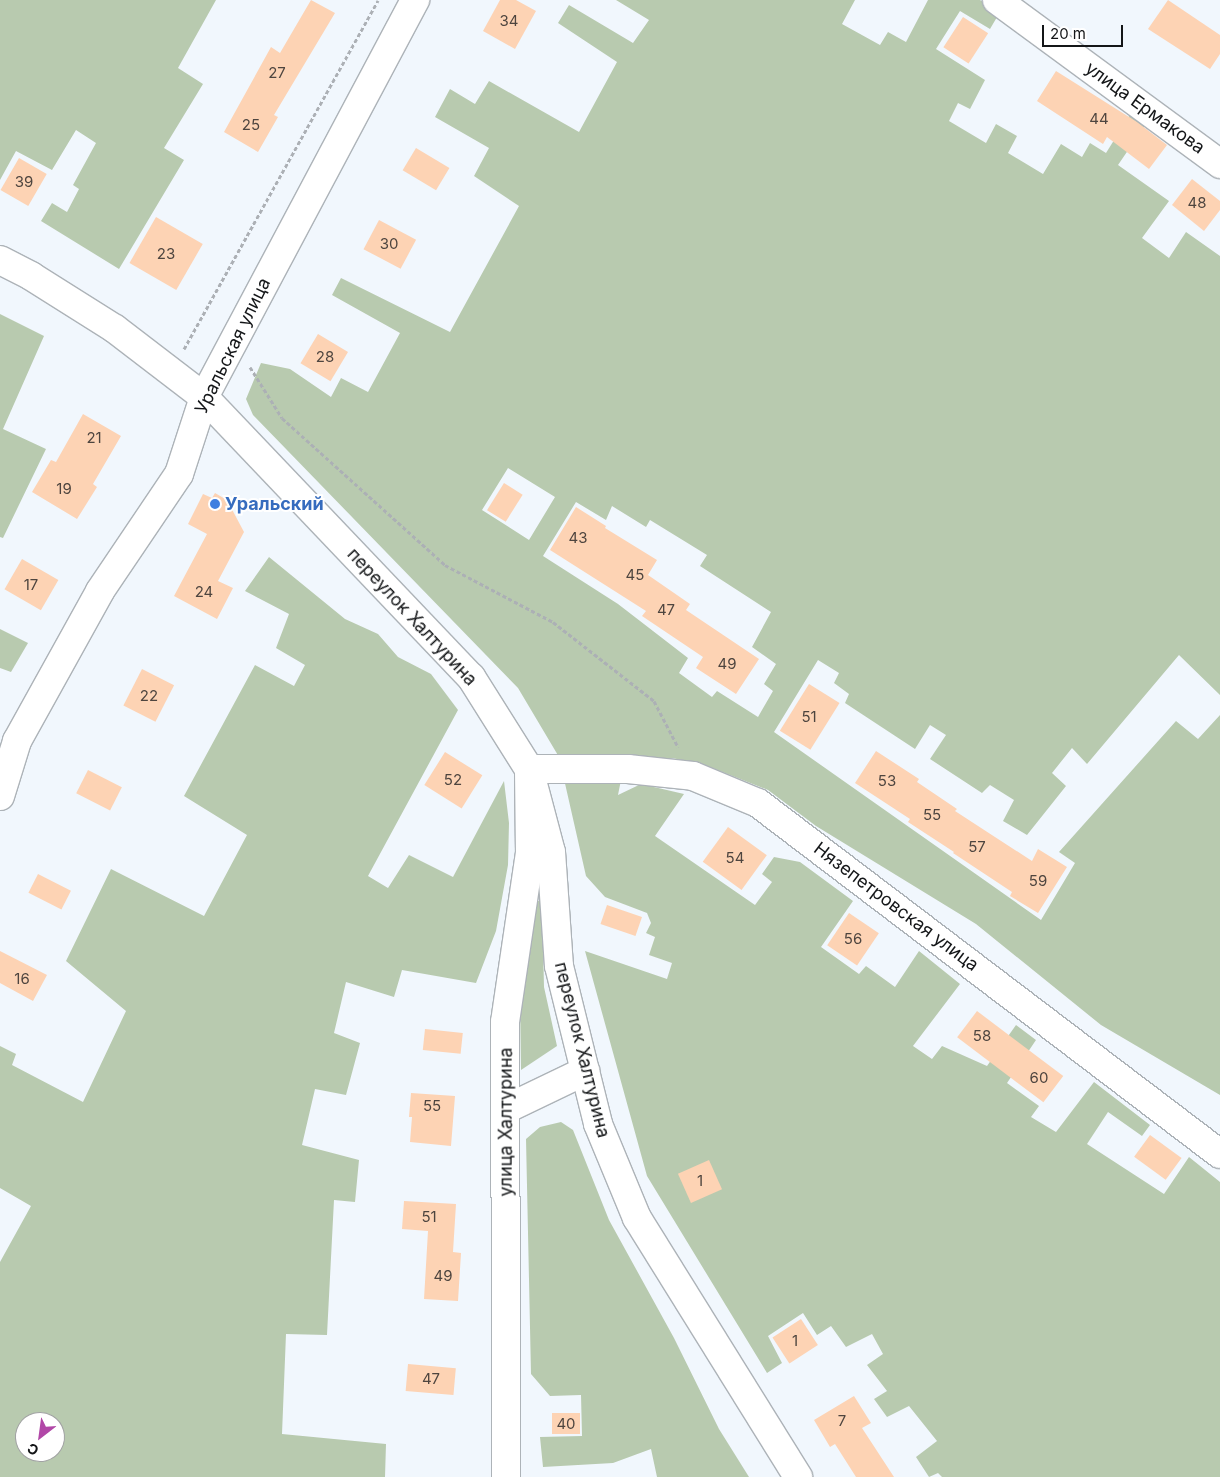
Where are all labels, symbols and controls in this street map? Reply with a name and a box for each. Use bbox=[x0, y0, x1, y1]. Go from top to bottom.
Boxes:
house number: 34 bbox=[500, 12, 518, 30]
scale bar bbox=[1045, 15, 1126, 47]
text: 20 m bbox=[1050, 24, 1086, 43]
street label: улица Ермакова bbox=[1081, 57, 1209, 159]
house number: 27 bbox=[268, 64, 286, 82]
house number: 44 bbox=[1089, 110, 1109, 128]
house number: 25 bbox=[242, 116, 260, 134]
house number: 39 bbox=[15, 173, 33, 191]
house number: 48 bbox=[1188, 194, 1206, 212]
house number: 30 bbox=[380, 235, 398, 253]
house number: 23 bbox=[157, 245, 175, 263]
street label: Уральская улица bbox=[191, 274, 275, 418]
house number: 28 bbox=[316, 348, 334, 366]
house number: 21 bbox=[86, 429, 102, 447]
house number: 19 bbox=[56, 480, 72, 498]
place label: Уральский bbox=[225, 493, 324, 515]
marker: Уральский bbox=[209, 498, 221, 510]
house number: 43 bbox=[569, 529, 587, 547]
street label: переулок Халтурина bbox=[343, 544, 481, 690]
house number: 45 bbox=[626, 566, 644, 584]
house number: 17 bbox=[24, 576, 38, 594]
house number: 24 bbox=[195, 583, 213, 601]
house number: 47 bbox=[657, 601, 675, 619]
house number: 49 bbox=[718, 655, 736, 673]
house number: 22 bbox=[140, 687, 158, 705]
house number: 51 bbox=[801, 708, 817, 726]
house number: 52 bbox=[444, 771, 462, 789]
house number: 53 bbox=[878, 772, 896, 790]
house number: 55 bbox=[923, 806, 941, 824]
street label: Нязепетровская улица bbox=[809, 838, 983, 976]
house number: 57 bbox=[968, 838, 986, 856]
house number: 54 bbox=[726, 849, 744, 867]
house number: 59 bbox=[1029, 872, 1047, 890]
house number: 56 bbox=[844, 930, 862, 948]
street label: переулок Халтурина bbox=[550, 960, 614, 1140]
house number: 16 bbox=[14, 970, 30, 988]
house number: 58 bbox=[973, 1027, 991, 1045]
street label: улица Халтурина bbox=[495, 1047, 517, 1197]
house number: 60 bbox=[1030, 1069, 1048, 1087]
house number: 55 bbox=[423, 1097, 441, 1115]
house number: 1 bbox=[697, 1172, 703, 1190]
house number: 51 bbox=[421, 1208, 437, 1226]
house number: 49 bbox=[434, 1267, 452, 1285]
house number: 1 bbox=[792, 1332, 798, 1350]
house number: 47 bbox=[422, 1370, 440, 1388]
north arrow bbox=[15, 1412, 65, 1462]
house number: 7 bbox=[838, 1412, 846, 1430]
house number: 40 bbox=[556, 1415, 576, 1433]
text: С bbox=[24, 1440, 41, 1460]

